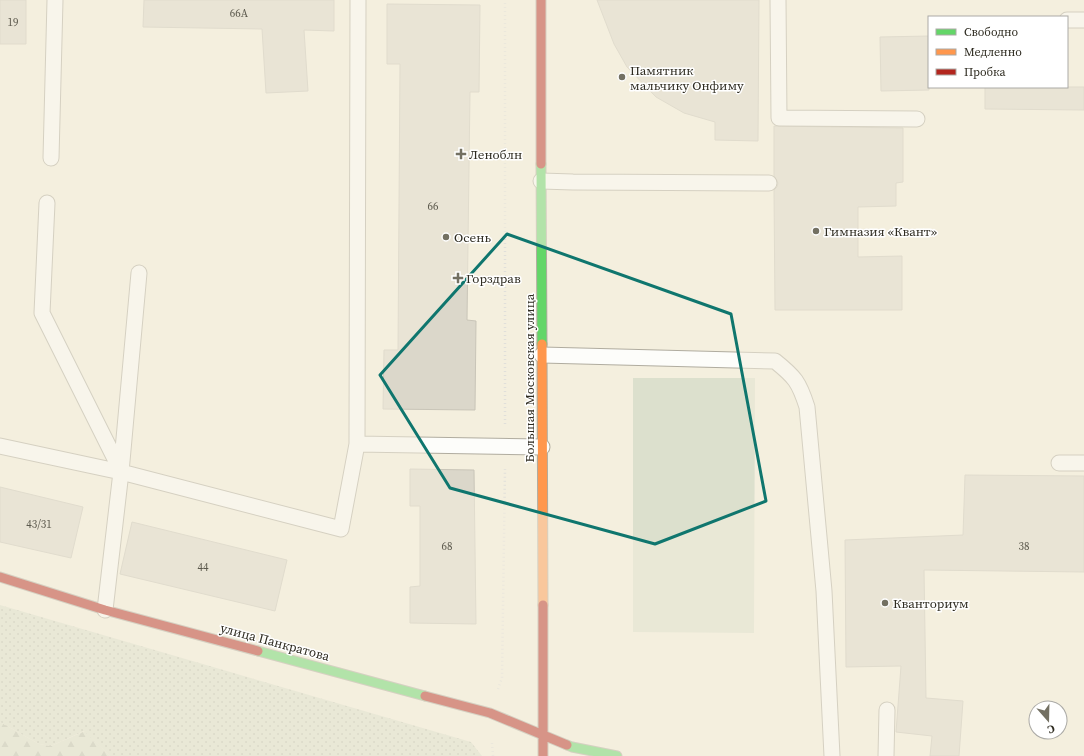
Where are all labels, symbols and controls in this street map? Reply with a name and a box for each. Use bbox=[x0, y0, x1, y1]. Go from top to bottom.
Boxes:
house number: 66А bbox=[230, 6, 249, 21]
house number: 19 bbox=[8, 15, 19, 30]
legend bbox=[928, 16, 1068, 88]
text: Свободно bbox=[964, 24, 1019, 40]
text: Медленно bbox=[964, 44, 1022, 60]
place label: Памятник мальчику Онфиму bbox=[630, 62, 744, 94]
text: Пробка bbox=[964, 64, 1007, 80]
marker: Памятник мальчику Онфиму bbox=[617, 72, 627, 82]
place label: Леноблн bbox=[469, 146, 522, 163]
marker: Леноблн bbox=[456, 149, 466, 159]
house number: 66 bbox=[428, 199, 439, 214]
place label: Гимназия «Квант» bbox=[824, 223, 937, 240]
marker: Гимназия «Квант» bbox=[811, 226, 821, 236]
place label: Осень bbox=[454, 229, 491, 246]
marker: Осень bbox=[441, 232, 451, 242]
place label: Горздрав bbox=[466, 270, 521, 287]
marker: Горздрав bbox=[453, 273, 463, 283]
street label: Большая Московская улица bbox=[521, 293, 538, 462]
house number: 43/31 bbox=[26, 517, 52, 532]
house number: 68 bbox=[442, 539, 453, 554]
house number: 38 bbox=[1019, 539, 1030, 554]
house number: 44 bbox=[198, 560, 209, 575]
place label: Кванториум bbox=[893, 595, 969, 612]
marker: Кванториум bbox=[880, 598, 890, 608]
street label: улица Панкратова bbox=[219, 619, 332, 665]
north arrow bbox=[1028, 700, 1068, 740]
text: С bbox=[1045, 721, 1057, 737]

